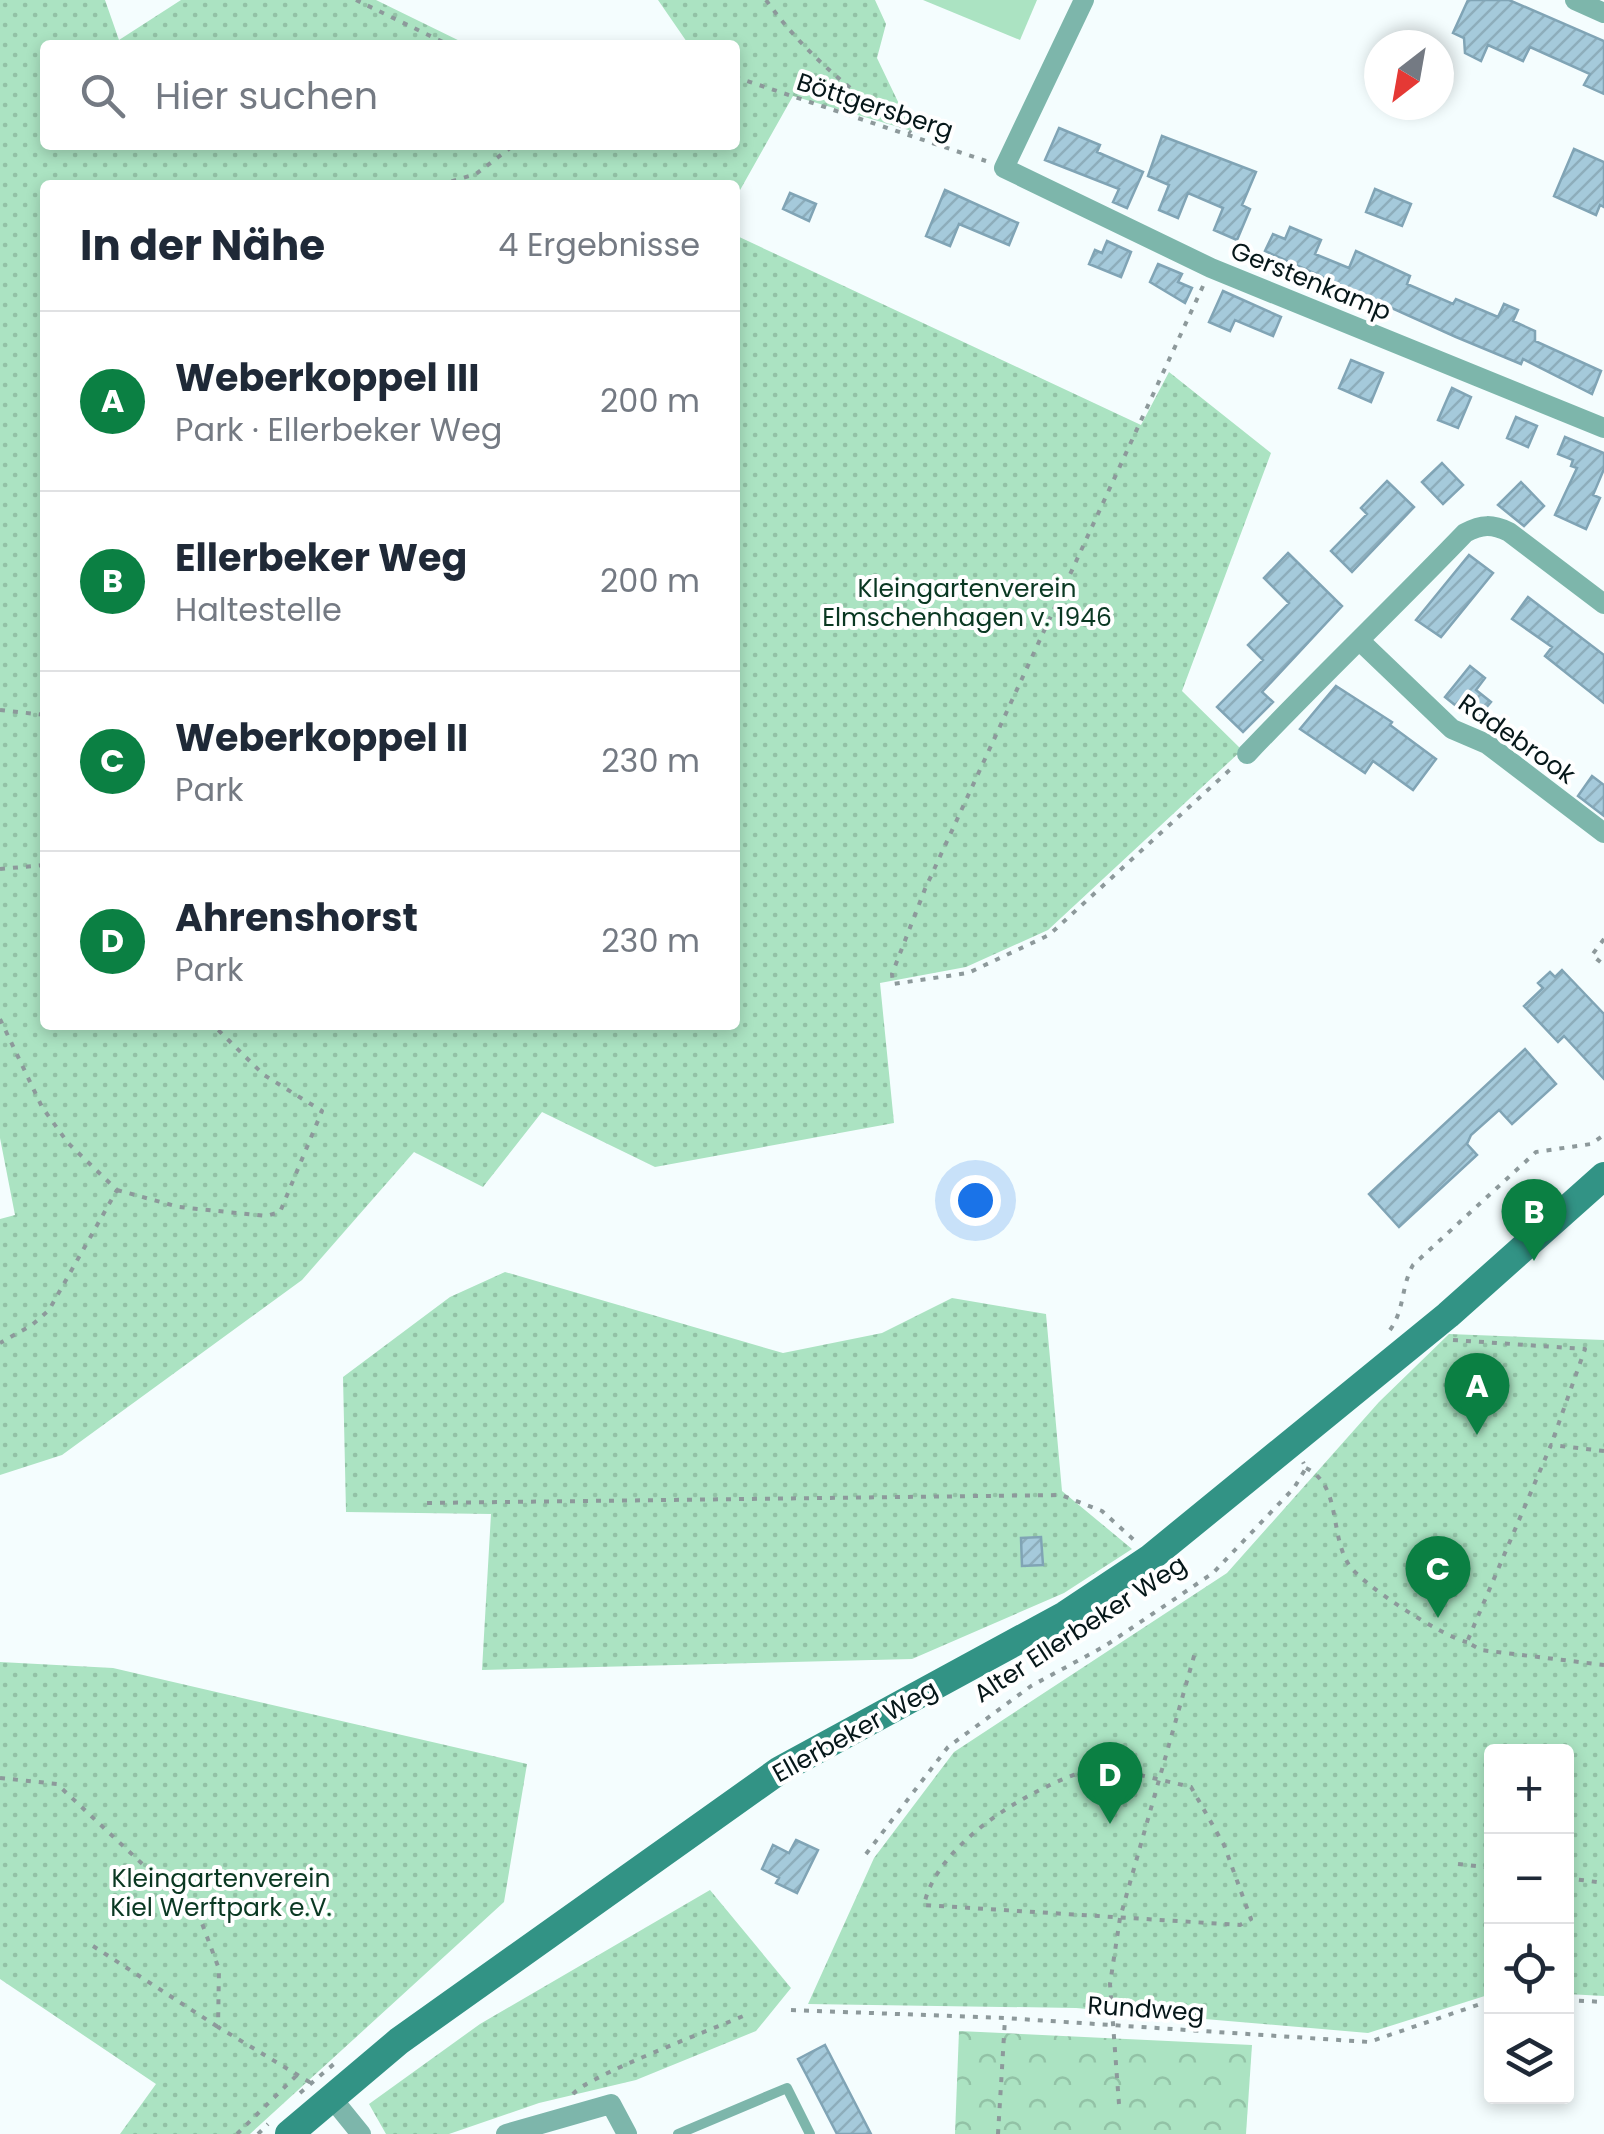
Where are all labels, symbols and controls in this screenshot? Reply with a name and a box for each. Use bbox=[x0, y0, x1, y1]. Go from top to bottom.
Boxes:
north arrow bbox=[1364, 30, 1454, 120]
search box bbox=[40, 40, 740, 150]
street label: Böttgersberg bbox=[792, 64, 958, 148]
icon: search bbox=[75, 68, 130, 123]
text: Hier suchen bbox=[155, 69, 378, 122]
text: In der Nähe bbox=[80, 216, 325, 275]
text: 4 Ergebnisse bbox=[498, 222, 700, 267]
street label: Gerstenkamp bbox=[1225, 233, 1397, 329]
text: Weberkoppel III bbox=[175, 351, 479, 404]
text: A bbox=[101, 378, 124, 423]
text: 200 m bbox=[600, 378, 700, 423]
text: Park · Ellerbeker Weg bbox=[175, 407, 502, 452]
text: Ellerbeker Weg bbox=[175, 531, 467, 584]
text: B bbox=[102, 558, 123, 603]
text: 200 m bbox=[600, 558, 700, 603]
park label: Kleingartenverein Elmschenhagen v. 1946 bbox=[822, 571, 1112, 635]
text: Haltestelle bbox=[175, 587, 342, 632]
street label: Radebrook bbox=[1451, 686, 1583, 792]
text: Weberkoppel II bbox=[175, 711, 468, 764]
text: C bbox=[100, 738, 125, 783]
text: 230 m bbox=[601, 738, 700, 783]
text: Park bbox=[175, 767, 244, 812]
text: Ahrenshorst bbox=[175, 891, 418, 944]
text: D bbox=[101, 918, 124, 963]
text: 230 m bbox=[601, 918, 700, 963]
text: Park bbox=[175, 947, 244, 992]
your location bbox=[950, 1175, 1001, 1226]
pin: B bbox=[1502, 1178, 1566, 1261]
pin: A bbox=[1444, 1352, 1510, 1435]
pin: C bbox=[1406, 1536, 1470, 1618]
street label: Alter Ellerbeker Weg bbox=[967, 1547, 1193, 1711]
street label: Ellerbeker Weg bbox=[766, 1671, 944, 1791]
pin: D bbox=[1078, 1742, 1142, 1824]
map controls bbox=[1484, 1744, 1574, 2104]
button: + bbox=[1484, 1744, 1574, 1834]
button: − bbox=[1484, 1834, 1574, 1924]
park label: Kleingartenverein Kiel Werftpark e.V. bbox=[110, 1861, 332, 1925]
button: locate bbox=[1484, 1924, 1574, 2014]
street label: Rundweg bbox=[1086, 1987, 1206, 2031]
button: layers bbox=[1484, 2014, 1574, 2104]

